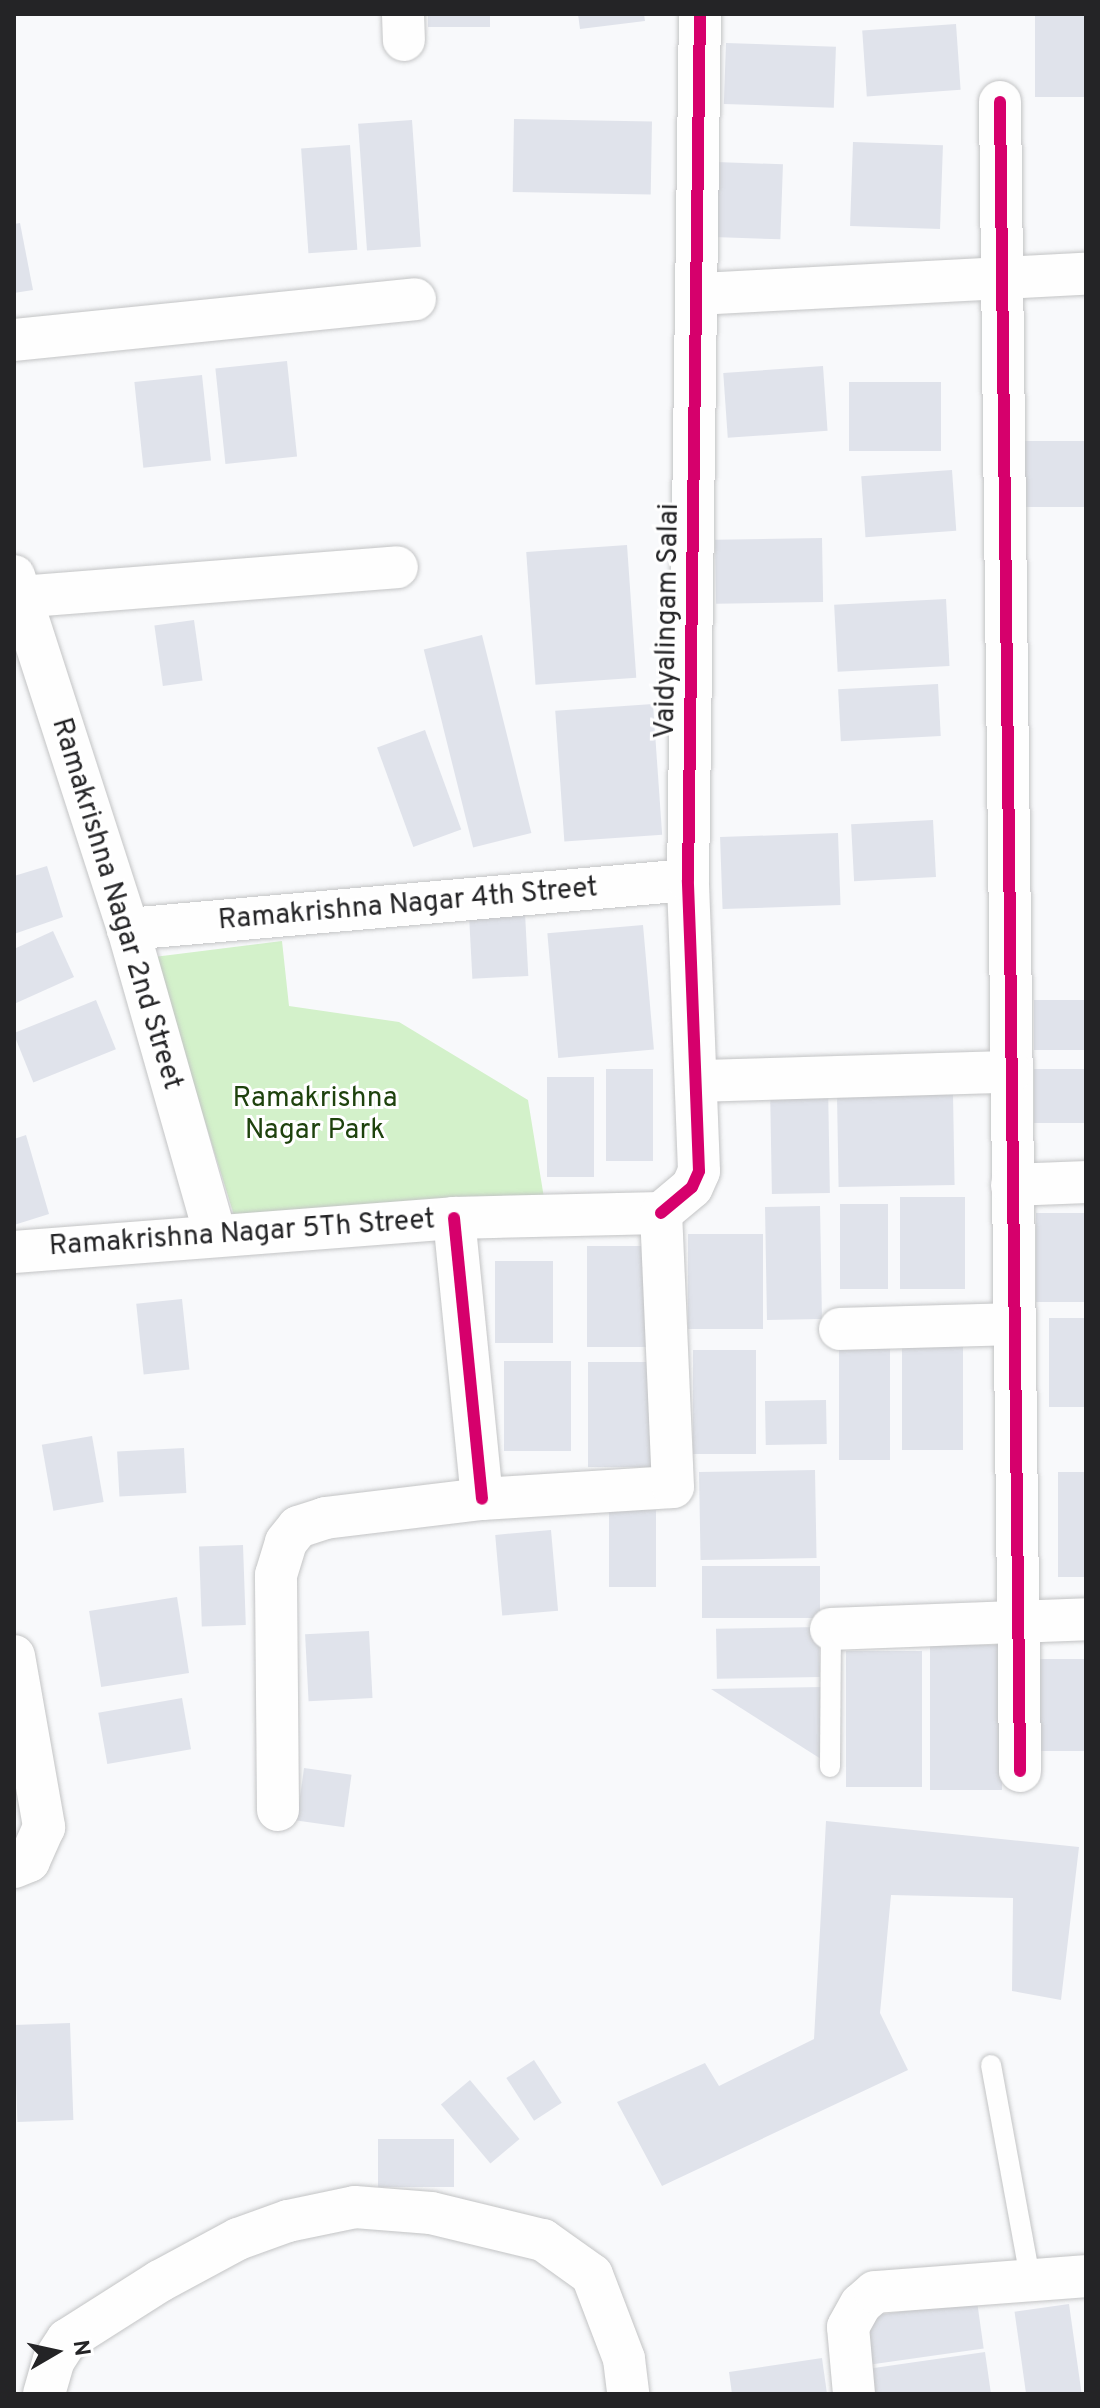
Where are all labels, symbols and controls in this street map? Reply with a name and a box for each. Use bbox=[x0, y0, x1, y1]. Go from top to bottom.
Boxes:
street label: Vaidyalingam Salai bbox=[649, 503, 687, 739]
street label: Ramakrishna Nagar 2nd Street bbox=[43, 714, 189, 1094]
street label: Ramakrishna Nagar 4th Street bbox=[217, 872, 599, 938]
park label: Ramakrishna Nagar Park bbox=[233, 1082, 397, 1148]
street label: Ramakrishna Nagar 5Th Street bbox=[48, 1204, 436, 1264]
north arrow bbox=[16, 2312, 96, 2392]
text: N bbox=[66, 2338, 95, 2358]

